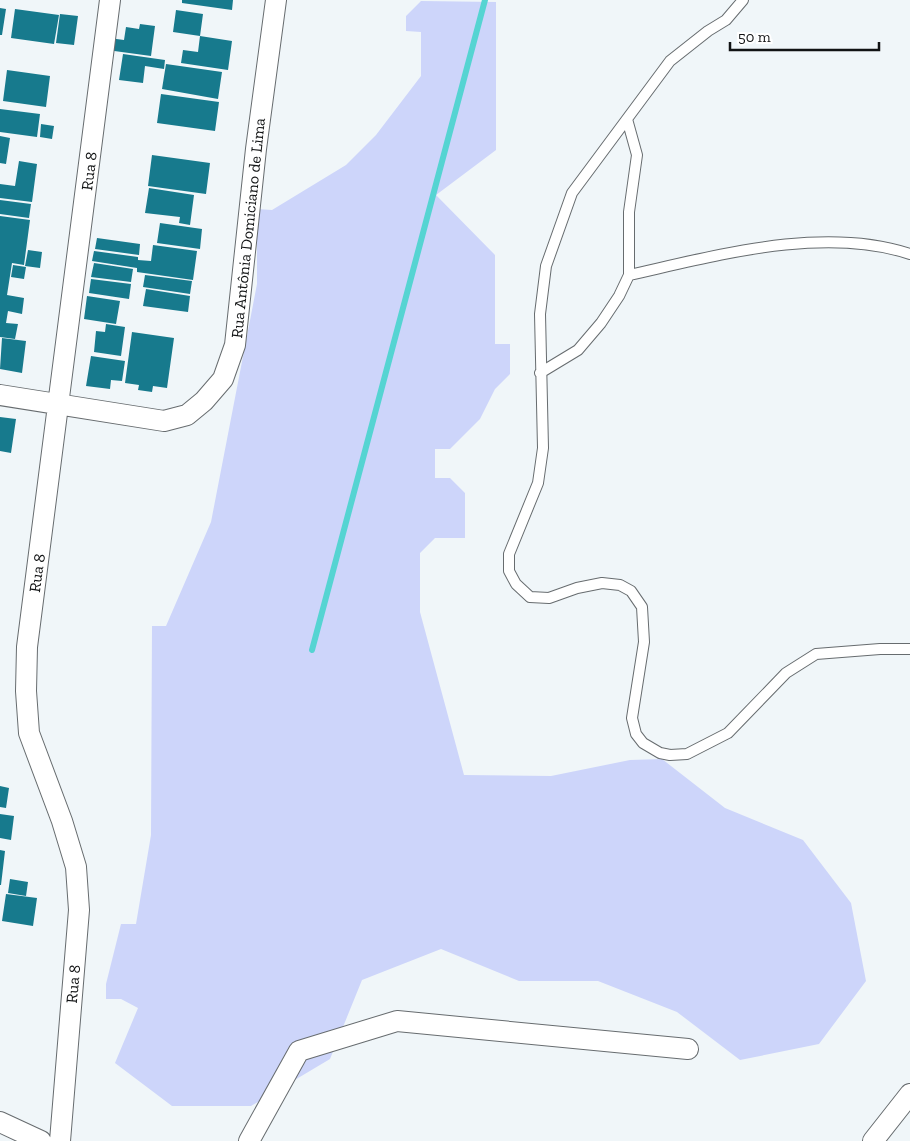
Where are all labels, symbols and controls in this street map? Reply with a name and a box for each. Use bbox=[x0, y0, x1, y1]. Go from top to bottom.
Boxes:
scale bar bbox=[730, 20, 879, 52]
text: 50 m bbox=[738, 28, 771, 46]
street label: Rua Antônia Domiciano de Lima bbox=[227, 117, 269, 339]
street label: Rua 8 bbox=[77, 151, 101, 191]
street label: Rua 8 bbox=[25, 552, 49, 594]
street label: Rua 8 bbox=[62, 964, 84, 1004]

